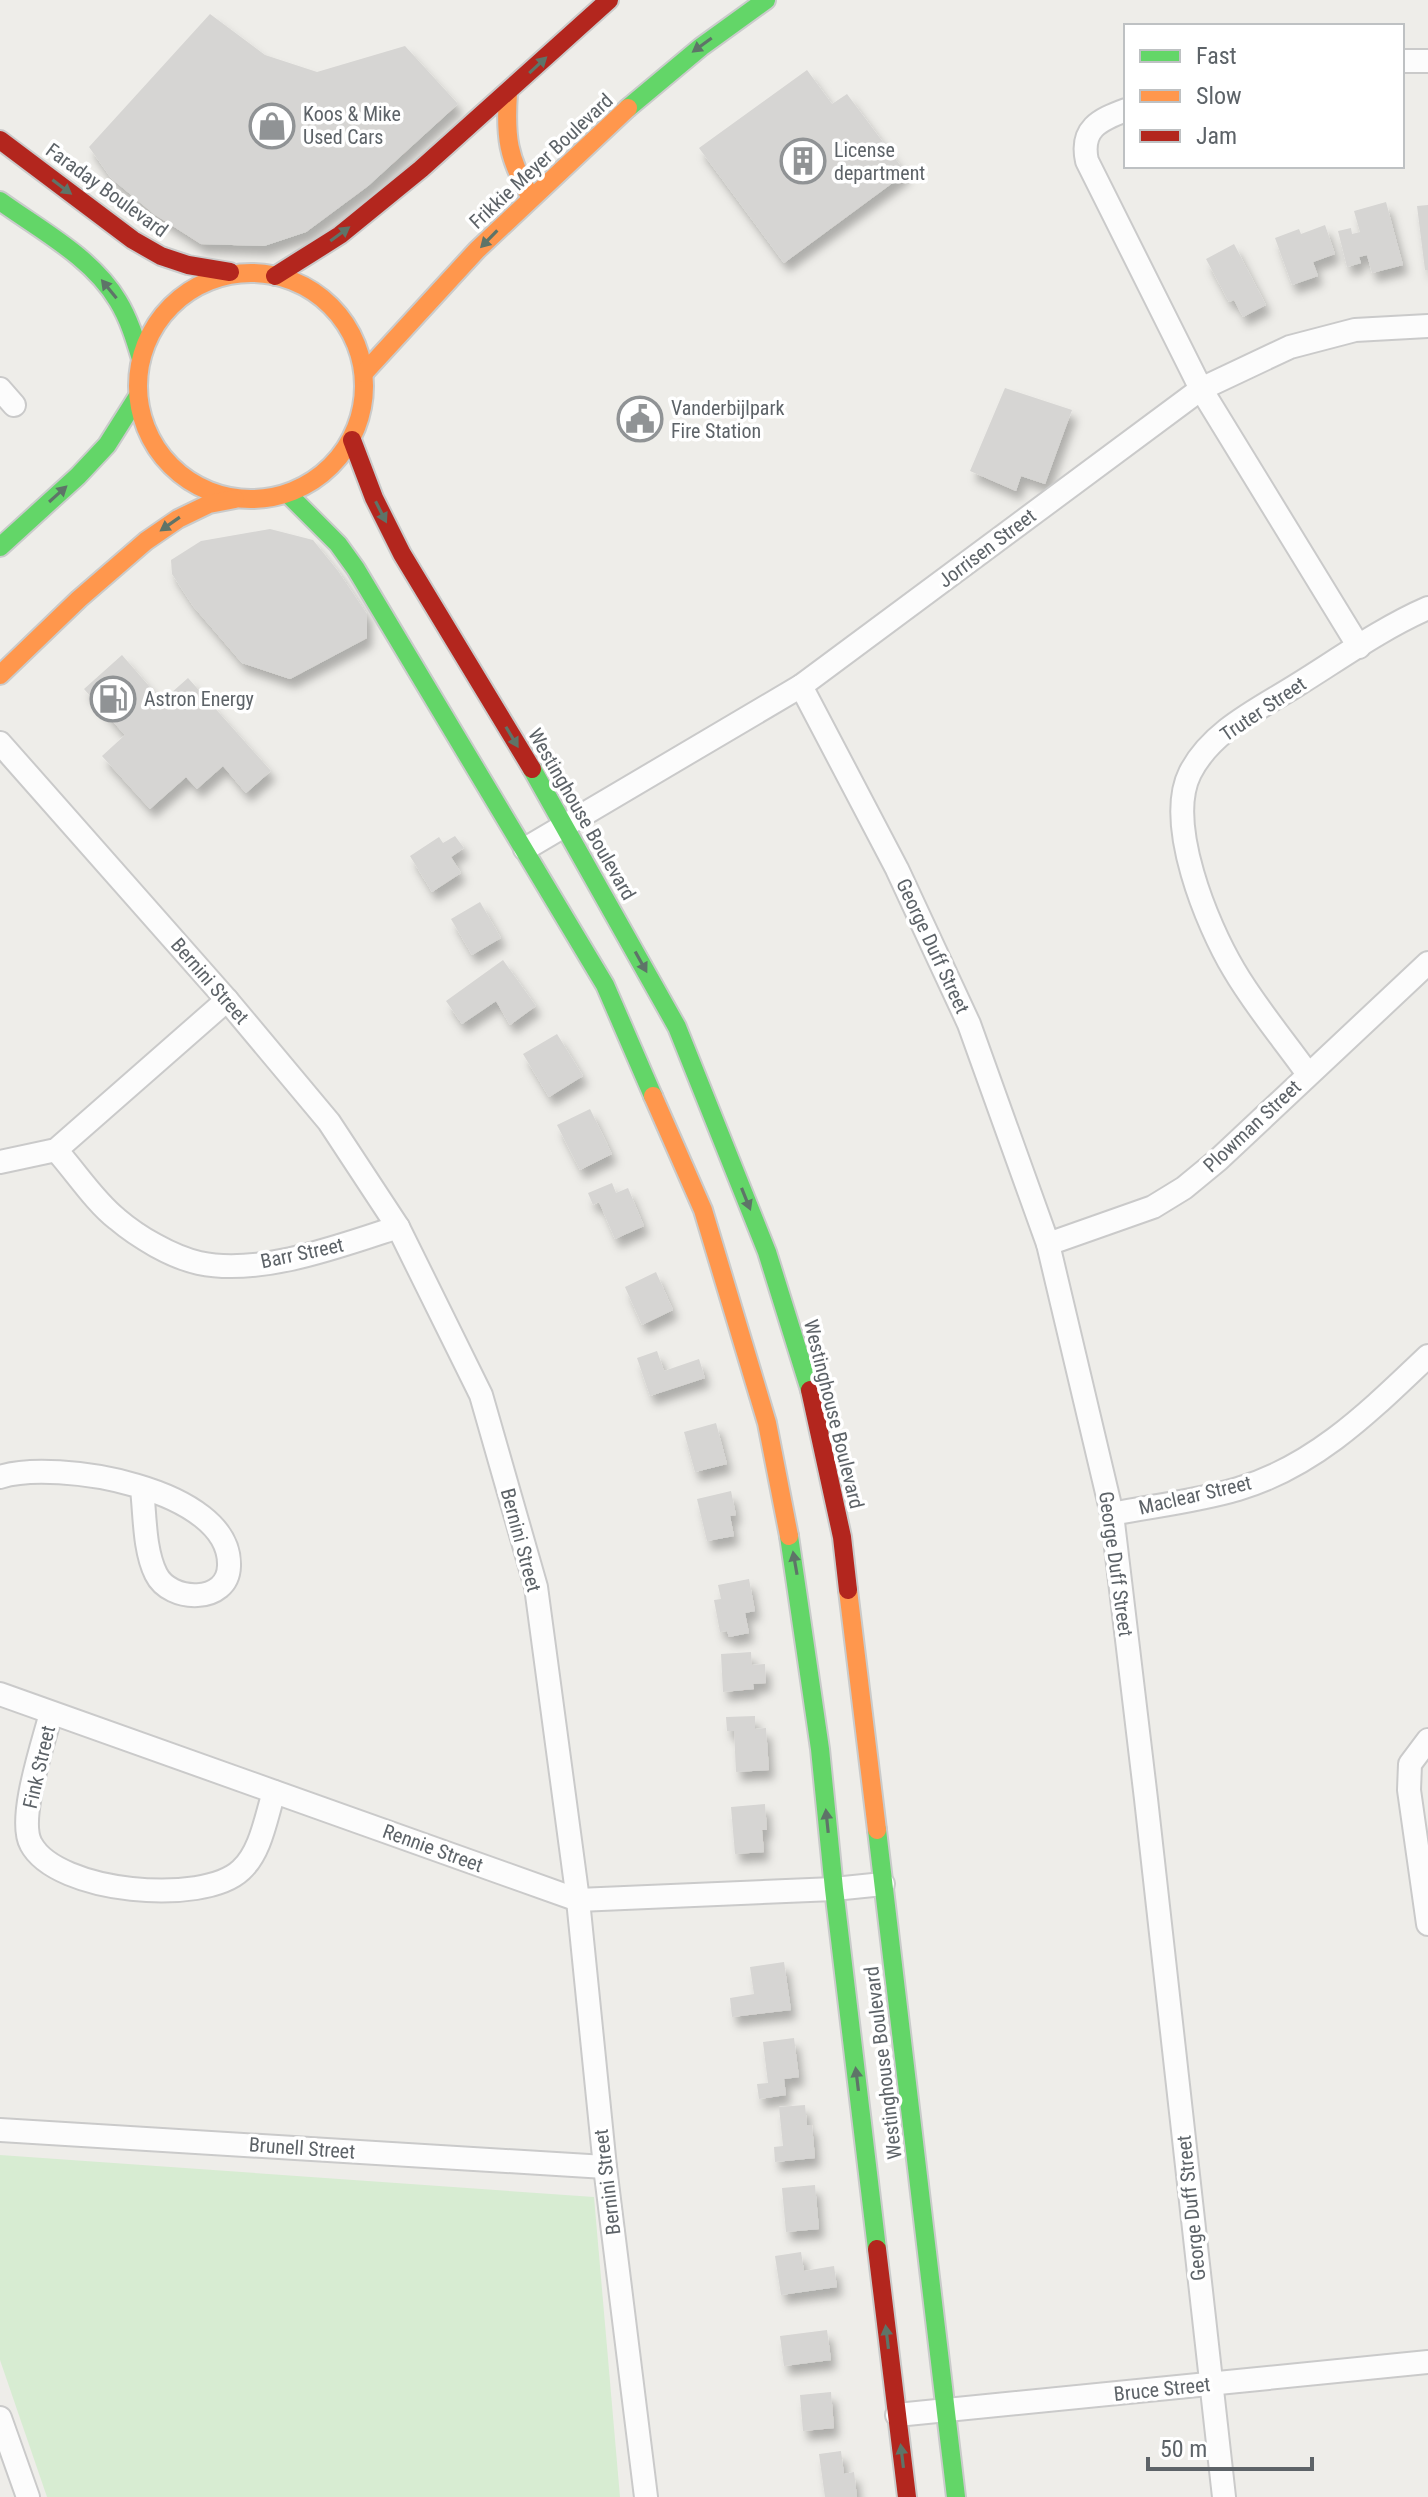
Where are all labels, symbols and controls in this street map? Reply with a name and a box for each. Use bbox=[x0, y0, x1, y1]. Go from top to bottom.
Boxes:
legend bbox=[1124, 24, 1404, 168]
one-way arrow bbox=[692, 37, 713, 53]
text: Fast bbox=[1196, 42, 1237, 70]
one-way arrow bbox=[529, 57, 548, 75]
text: Slow bbox=[1196, 82, 1242, 110]
street label: Frikkie Meyer Boulevard bbox=[464, 88, 618, 234]
shop icon: Koos & Mike Used Cars bbox=[248, 102, 296, 150]
place label: Koos & Mike Used Cars bbox=[303, 102, 401, 149]
text: Jam bbox=[1196, 122, 1237, 150]
building icon: License department bbox=[779, 137, 827, 185]
street label: Faraday Boulevard bbox=[41, 138, 173, 242]
place label: License department bbox=[834, 138, 925, 185]
one-way arrow bbox=[52, 178, 72, 194]
one-way arrow bbox=[330, 226, 351, 242]
one-way arrow bbox=[480, 229, 498, 248]
one-way arrow bbox=[101, 279, 117, 299]
public building icon: Vanderbijlpark Fire Station bbox=[616, 395, 664, 443]
place label: Vanderbijlpark Fire Station bbox=[671, 396, 785, 443]
one-way arrow bbox=[48, 486, 67, 504]
one-way arrow bbox=[374, 501, 387, 524]
street label: Jorrisen Street bbox=[933, 503, 1041, 593]
one-way arrow bbox=[159, 516, 180, 531]
street label: Truter Street bbox=[1216, 672, 1311, 746]
fuel station icon: Astron Energy bbox=[89, 675, 137, 723]
place label: Astron Energy bbox=[144, 687, 254, 711]
street label: Westinghouse Boulevard bbox=[523, 724, 641, 904]
one-way arrow bbox=[504, 725, 519, 748]
street label: George Duff Street bbox=[891, 875, 975, 1017]
street label: Bernini Street bbox=[166, 933, 254, 1029]
one-way arrow bbox=[634, 951, 648, 973]
street label: Plowman Street bbox=[1198, 1075, 1306, 1177]
one-way arrow bbox=[740, 1188, 753, 1212]
street label: Barr Street bbox=[258, 1232, 346, 1273]
street label: Westinghouse Boulevard bbox=[799, 1317, 869, 1511]
street label: Maclear Street bbox=[1136, 1470, 1254, 1520]
street label: Bernini Street bbox=[496, 1486, 546, 1595]
street label: George Duff Street bbox=[1094, 1490, 1138, 1638]
one-way arrow bbox=[788, 1550, 800, 1575]
street label: Fink Street bbox=[18, 1723, 60, 1811]
one-way arrow bbox=[821, 1808, 834, 1833]
street label: Rennie Street bbox=[380, 1819, 486, 1877]
street label: Westinghouse Boulevard bbox=[859, 1965, 907, 2161]
one-way arrow bbox=[850, 2066, 863, 2091]
street label: Bernini Street bbox=[589, 2128, 625, 2236]
street label: Brunell Street bbox=[248, 2132, 356, 2164]
street label: George Duff Street bbox=[1171, 2134, 1211, 2282]
one-way arrow bbox=[881, 2324, 894, 2349]
street label: Bruce Street bbox=[1113, 2372, 1211, 2406]
scale bar bbox=[1148, 2421, 1312, 2471]
text: 50 m bbox=[1160, 2435, 1207, 2463]
one-way arrow bbox=[895, 2443, 908, 2468]

